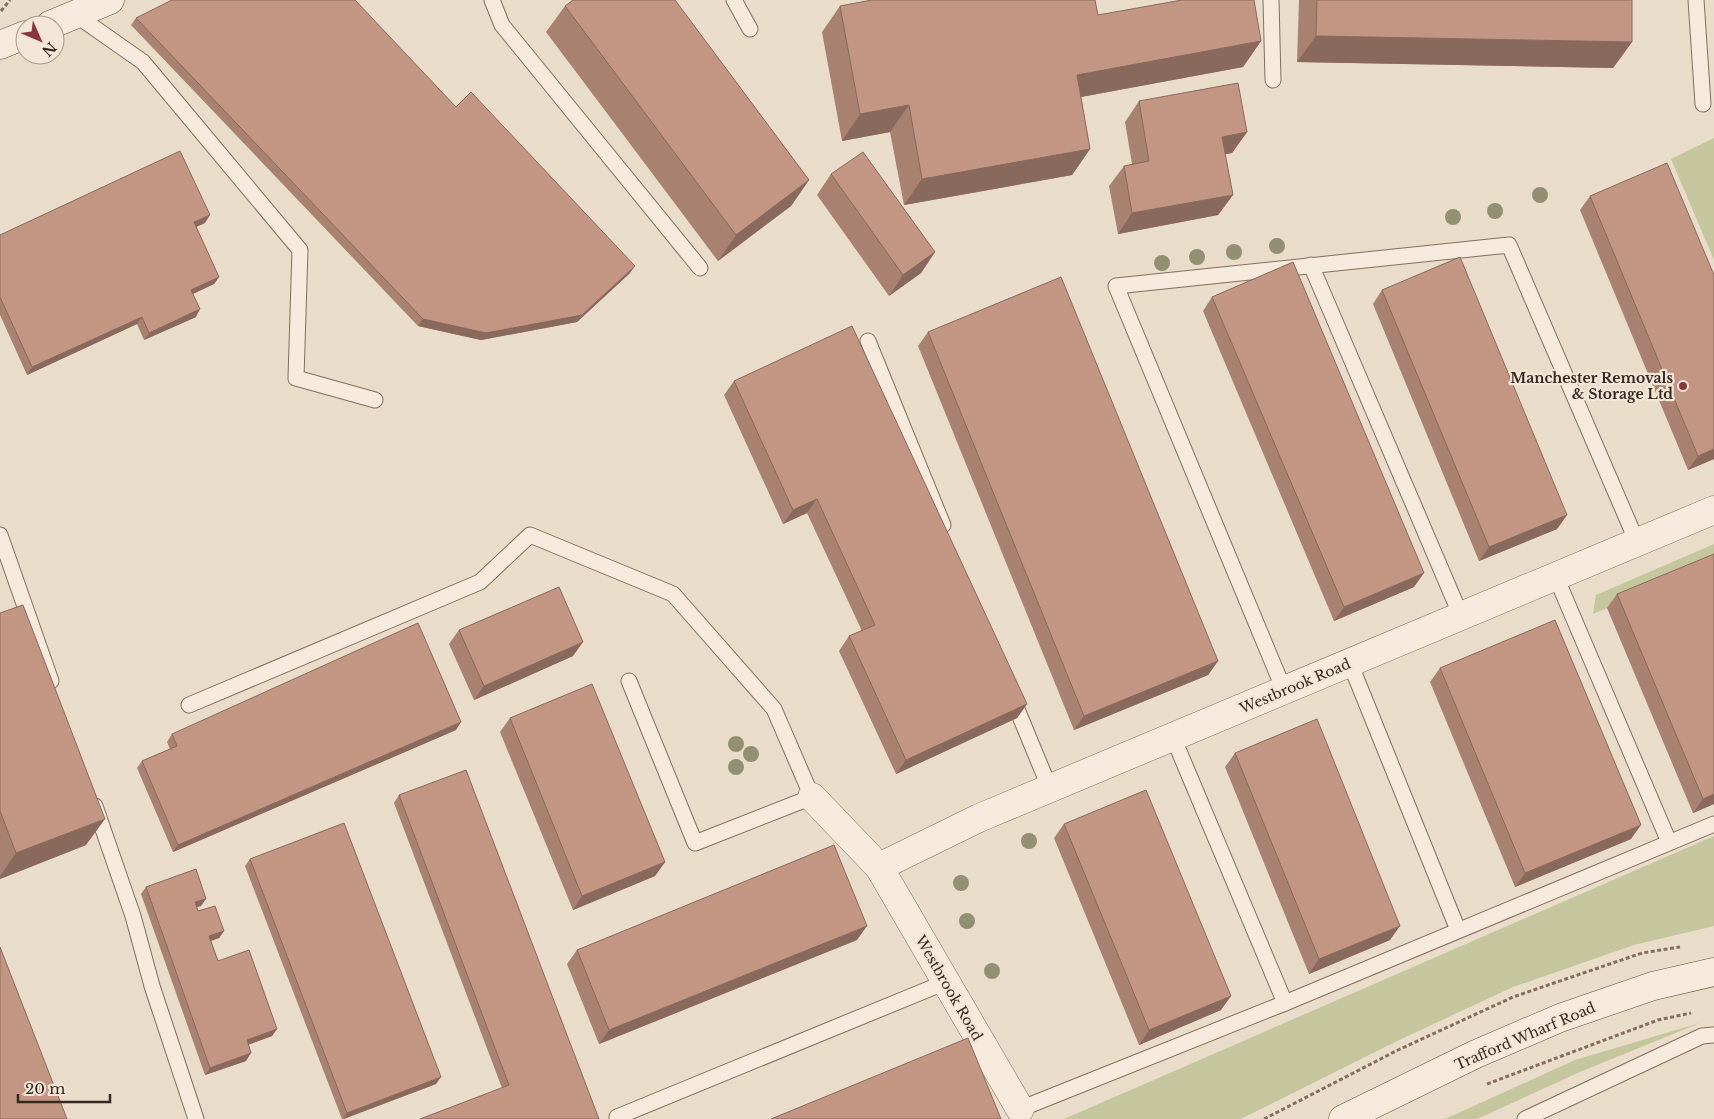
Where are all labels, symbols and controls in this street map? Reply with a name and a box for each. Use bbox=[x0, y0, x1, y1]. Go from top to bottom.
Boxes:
north arrow bbox=[15, 15, 65, 65]
text: N bbox=[38, 38, 60, 60]
place label: Manchester Removals & Storage Ltd bbox=[1510, 369, 1673, 403]
marker: Manchester Removals & Storage Ltd bbox=[1677, 380, 1689, 392]
street label: Westbrook Road bbox=[1236, 654, 1354, 718]
street label: Westbrook Road bbox=[911, 931, 987, 1044]
street label: Trafford Wharf Road bbox=[1452, 998, 1599, 1074]
scale bar bbox=[18, 1072, 110, 1104]
text: 20 m bbox=[25, 1079, 65, 1098]

